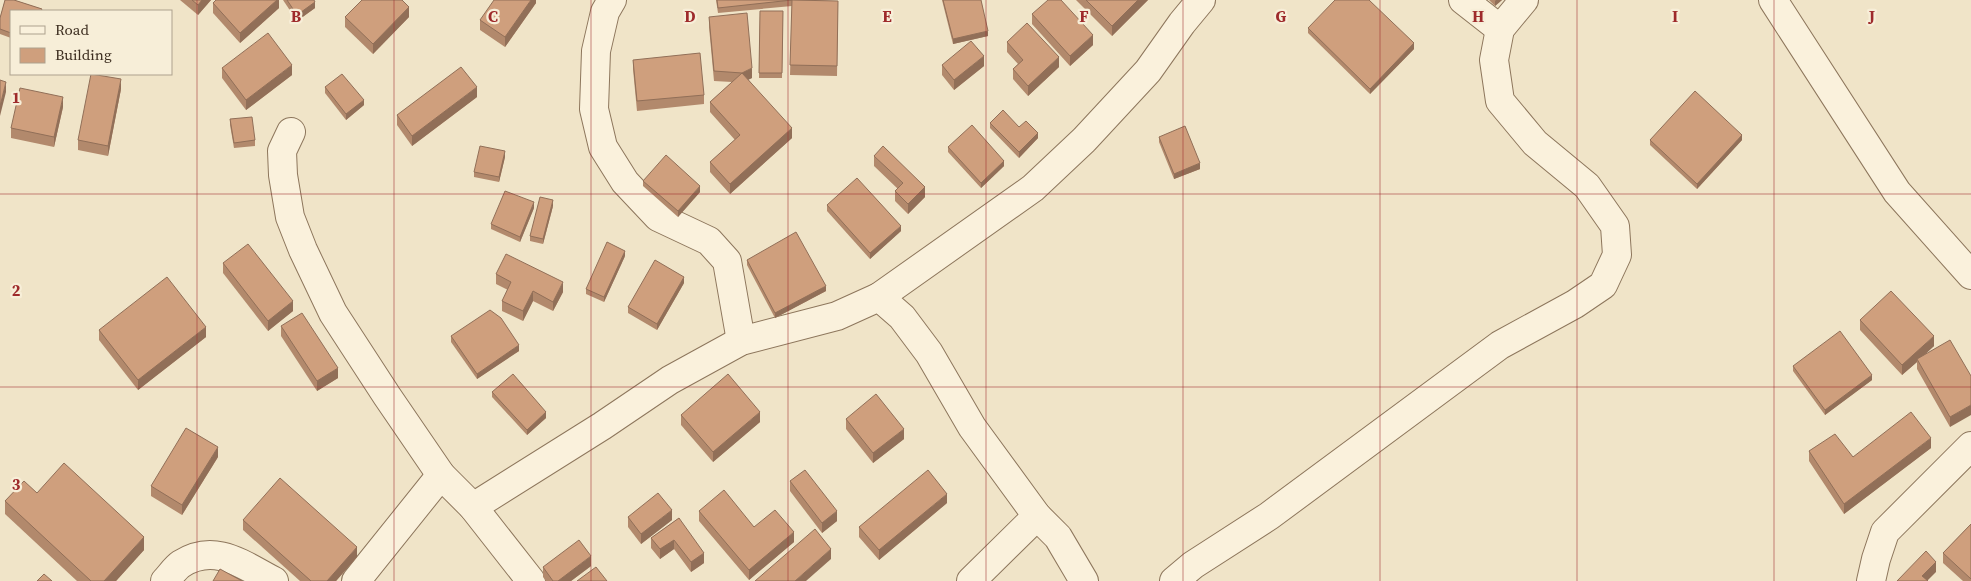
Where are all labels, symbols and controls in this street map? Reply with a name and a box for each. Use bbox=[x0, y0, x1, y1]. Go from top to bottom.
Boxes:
text: B bbox=[291, 5, 302, 27]
text: C bbox=[488, 5, 498, 27]
text: D bbox=[684, 5, 696, 27]
text: E bbox=[882, 5, 892, 27]
text: F bbox=[1079, 5, 1089, 27]
text: G bbox=[1276, 5, 1287, 27]
text: H bbox=[1472, 5, 1484, 27]
text: I bbox=[1672, 5, 1678, 27]
text: J bbox=[1868, 5, 1875, 27]
legend bbox=[10, 10, 172, 75]
text: Road bbox=[55, 19, 89, 40]
text: Building bbox=[55, 44, 112, 65]
text: 1 bbox=[12, 86, 20, 108]
text: 2 bbox=[12, 279, 21, 301]
text: 3 bbox=[12, 473, 21, 495]

